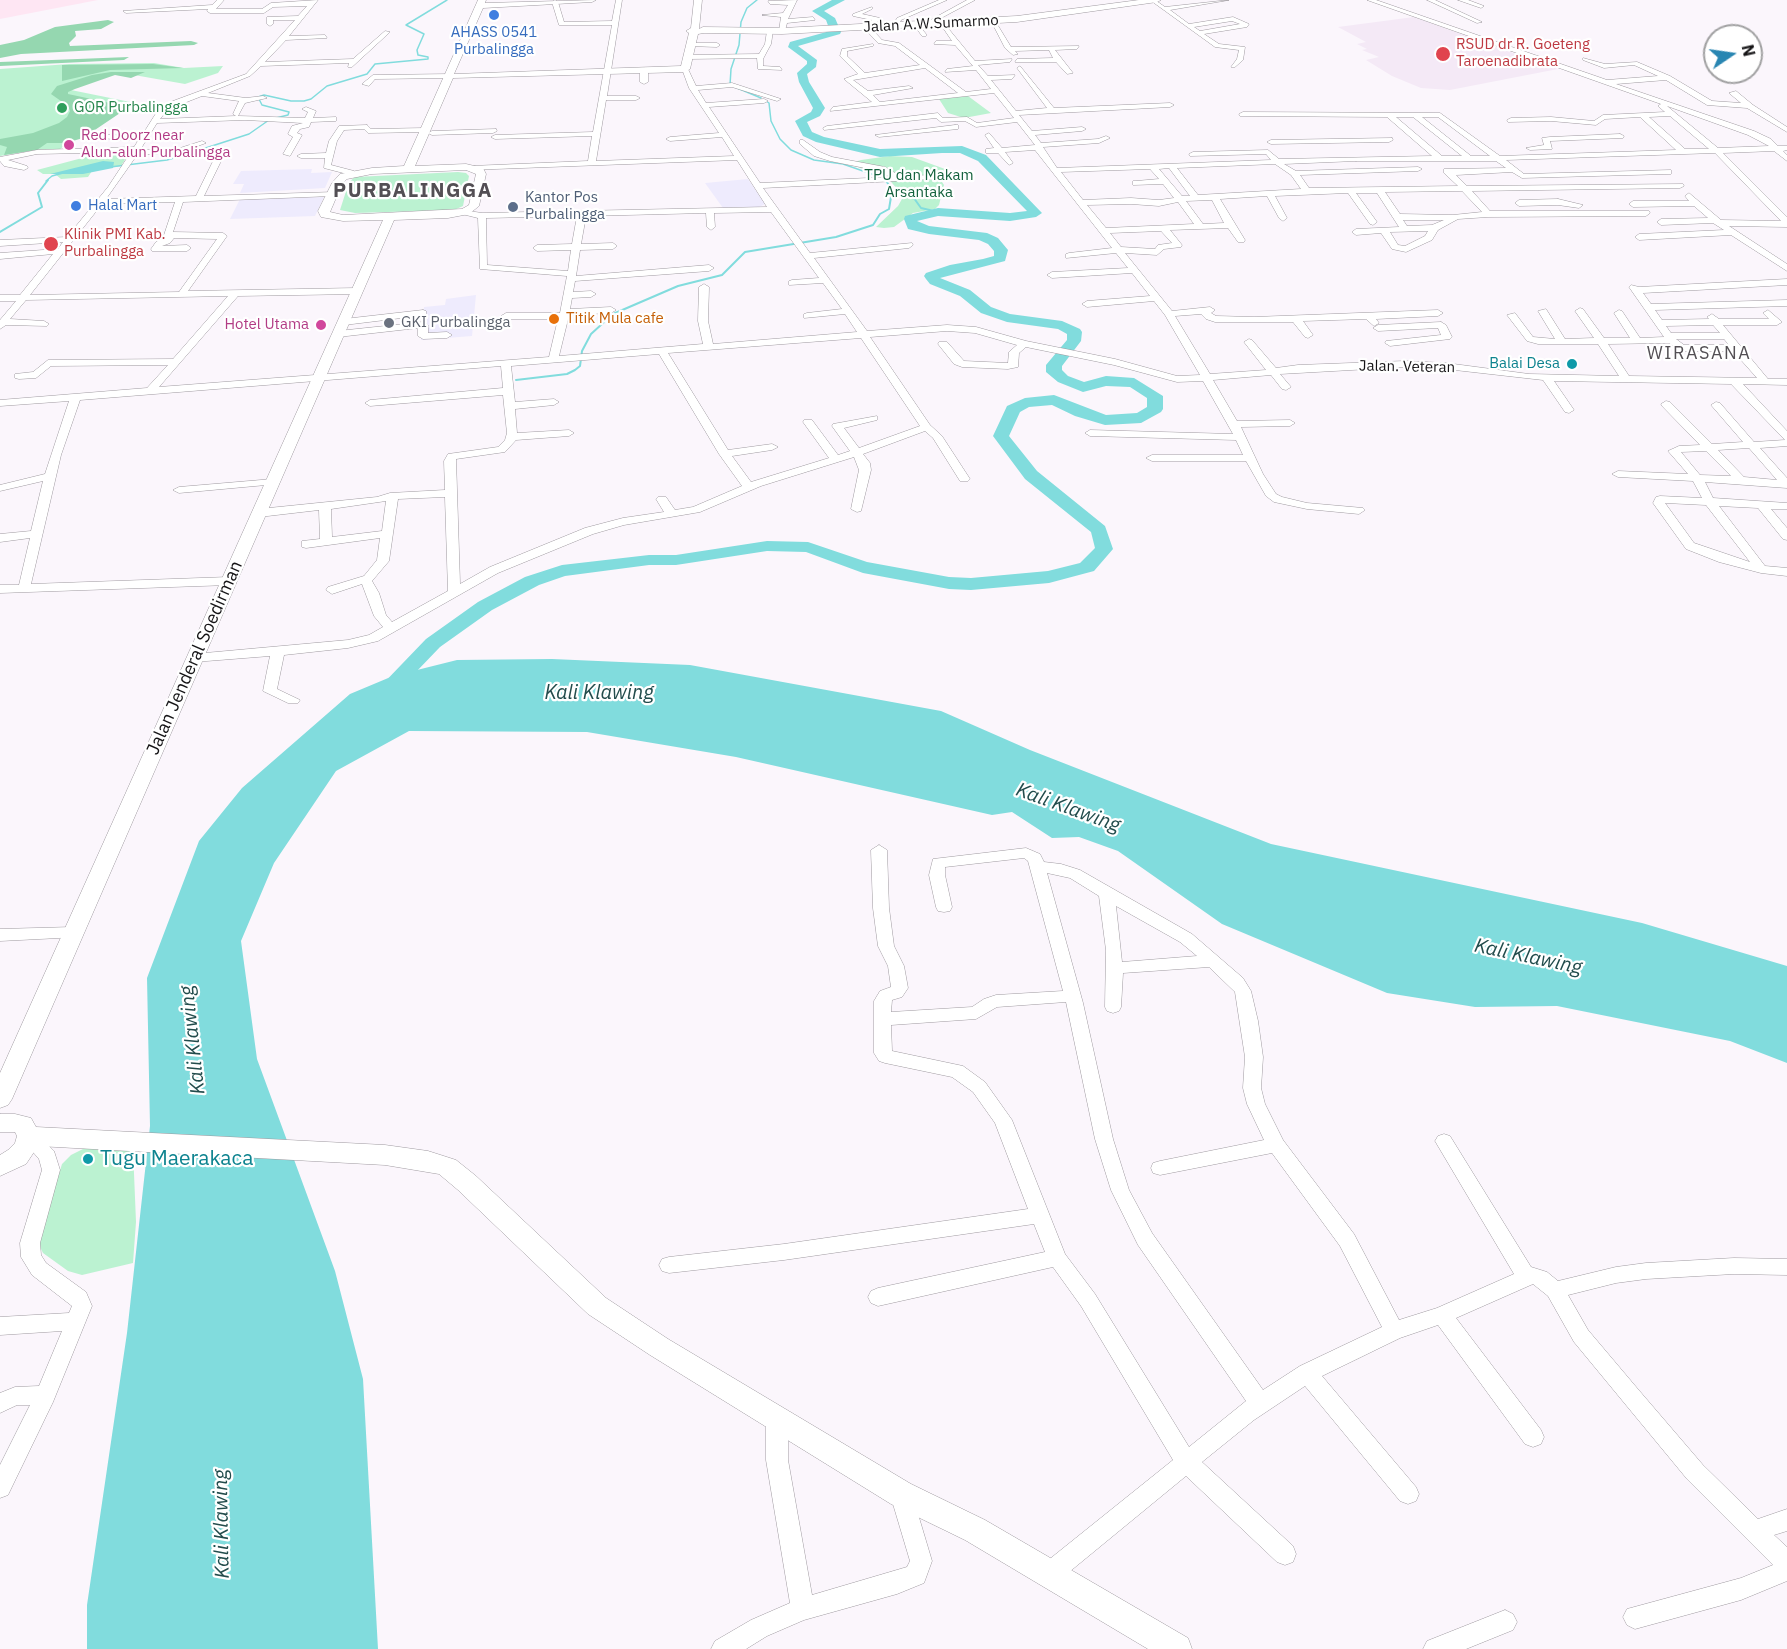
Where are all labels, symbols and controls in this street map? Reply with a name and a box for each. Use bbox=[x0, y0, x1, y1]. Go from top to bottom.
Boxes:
marker: AHASS 0541 Purbalingga bbox=[487, 8, 501, 22]
street label: Jalan A.W.Sumarmo bbox=[863, 11, 999, 37]
place label: AHASS 0541 Purbalingga bbox=[451, 24, 537, 59]
north arrow bbox=[1703, 24, 1763, 84]
place label: RSUD dr R. Goeteng Taroenadibrata bbox=[1456, 36, 1590, 71]
text: N bbox=[1738, 43, 1760, 58]
marker: RSUD dr R. Goeteng Taroenadibrata bbox=[1434, 45, 1452, 63]
place label: GOR Purbalingga bbox=[74, 99, 188, 117]
marker: GOR Purbalingga bbox=[55, 101, 69, 115]
place label: Red Doorz near Alun-alun Purbalingga bbox=[81, 127, 230, 162]
marker: Red Doorz near Alun-alun Purbalingga bbox=[62, 138, 76, 152]
park label: TPU dan Makam Arsantaka bbox=[864, 167, 974, 202]
district label: PURBALINGGA bbox=[333, 179, 493, 203]
place label: Kantor Pos Purbalingga bbox=[525, 189, 605, 224]
place label: Halal Mart bbox=[88, 197, 157, 215]
marker: Halal Mart bbox=[69, 199, 83, 213]
marker: Kantor Pos Purbalingga bbox=[506, 200, 520, 214]
place label: Klinik PMI Kab. Purbalingga bbox=[64, 226, 166, 261]
marker: Klinik PMI Kab. Purbalingga bbox=[42, 235, 60, 253]
place label: Titik Mula cafe bbox=[566, 310, 664, 328]
marker: Titik Mula cafe bbox=[547, 312, 561, 326]
place label: GKI Purbalingga bbox=[401, 314, 510, 332]
place label: Hotel Utama bbox=[224, 316, 309, 334]
marker: GKI Purbalingga bbox=[382, 316, 396, 330]
marker: Hotel Utama bbox=[314, 318, 328, 332]
district label: WIRASANA bbox=[1647, 343, 1751, 365]
place label: Balai Desa bbox=[1489, 355, 1560, 373]
street label: Jalan. Veteran bbox=[1359, 357, 1455, 377]
marker: Balai Desa bbox=[1565, 357, 1579, 371]
street label: Jalan Jenderal Soedirman bbox=[142, 558, 248, 758]
water label: Kali Klawing bbox=[544, 681, 654, 705]
water label: Kali Klawing bbox=[1013, 778, 1123, 838]
water label: Kali Klawing bbox=[1472, 934, 1584, 980]
water label: Kali Klawing bbox=[175, 984, 211, 1096]
place label: Tugu Maerakaca bbox=[100, 1146, 253, 1172]
marker: Tugu Maerakaca bbox=[81, 1152, 95, 1166]
water label: Kali Klawing bbox=[209, 1469, 235, 1579]

